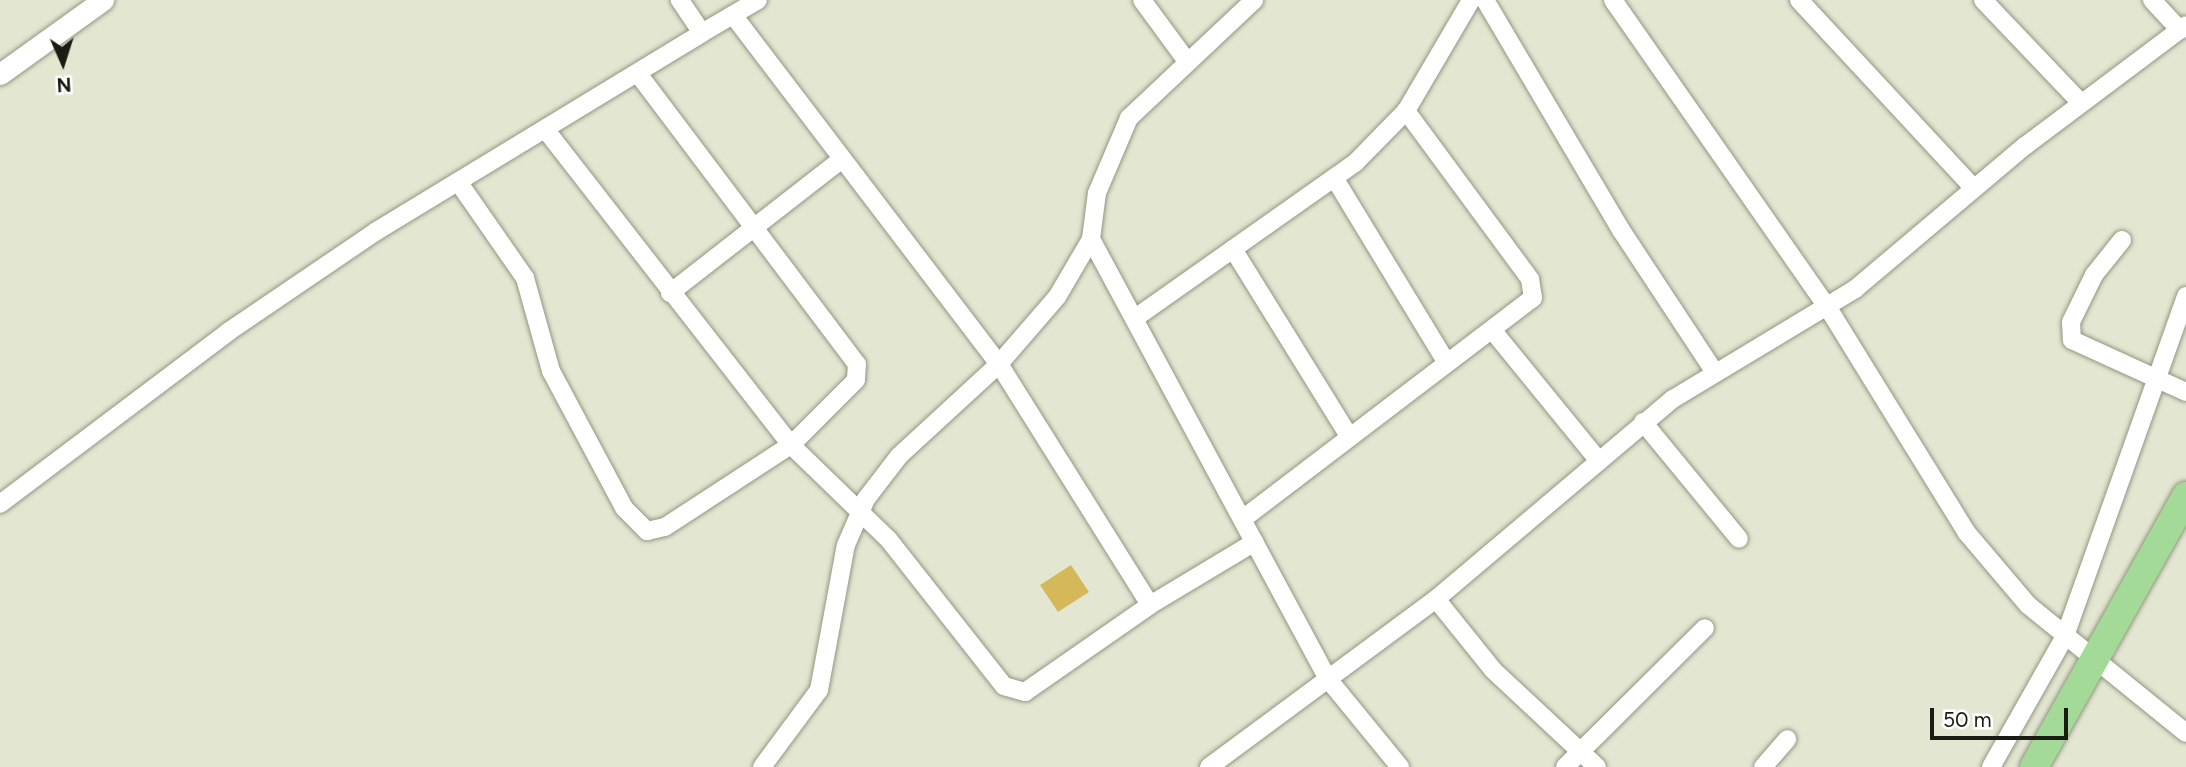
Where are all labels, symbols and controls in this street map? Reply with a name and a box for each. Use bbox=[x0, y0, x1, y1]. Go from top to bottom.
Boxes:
north arrow bbox=[28, 28, 98, 98]
text: N bbox=[56, 73, 72, 96]
scale bar bbox=[1934, 694, 2072, 738]
text: 50 m bbox=[1943, 707, 1992, 732]

